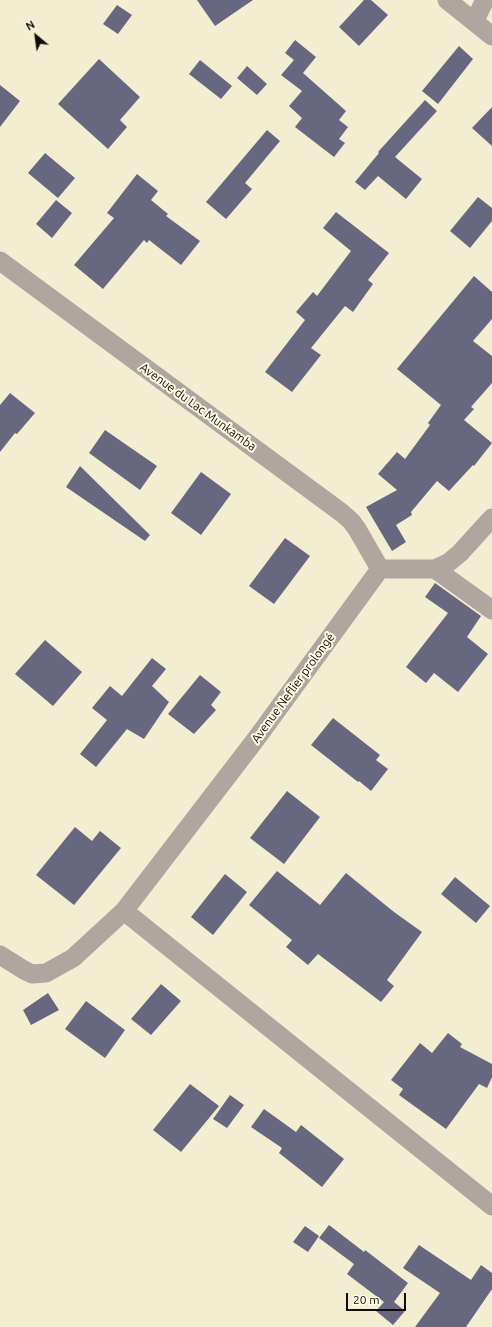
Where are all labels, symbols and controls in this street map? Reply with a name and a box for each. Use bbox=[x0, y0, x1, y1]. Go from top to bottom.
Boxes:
north arrow bbox=[16, 16, 56, 56]
text: N bbox=[24, 18, 37, 33]
street label: Avenue du Lac Munkamba bbox=[137, 360, 259, 454]
street label: Avenue Neflier prolongé bbox=[248, 630, 338, 746]
scale bar bbox=[348, 1285, 408, 1311]
text: 20 m bbox=[353, 1293, 380, 1306]

